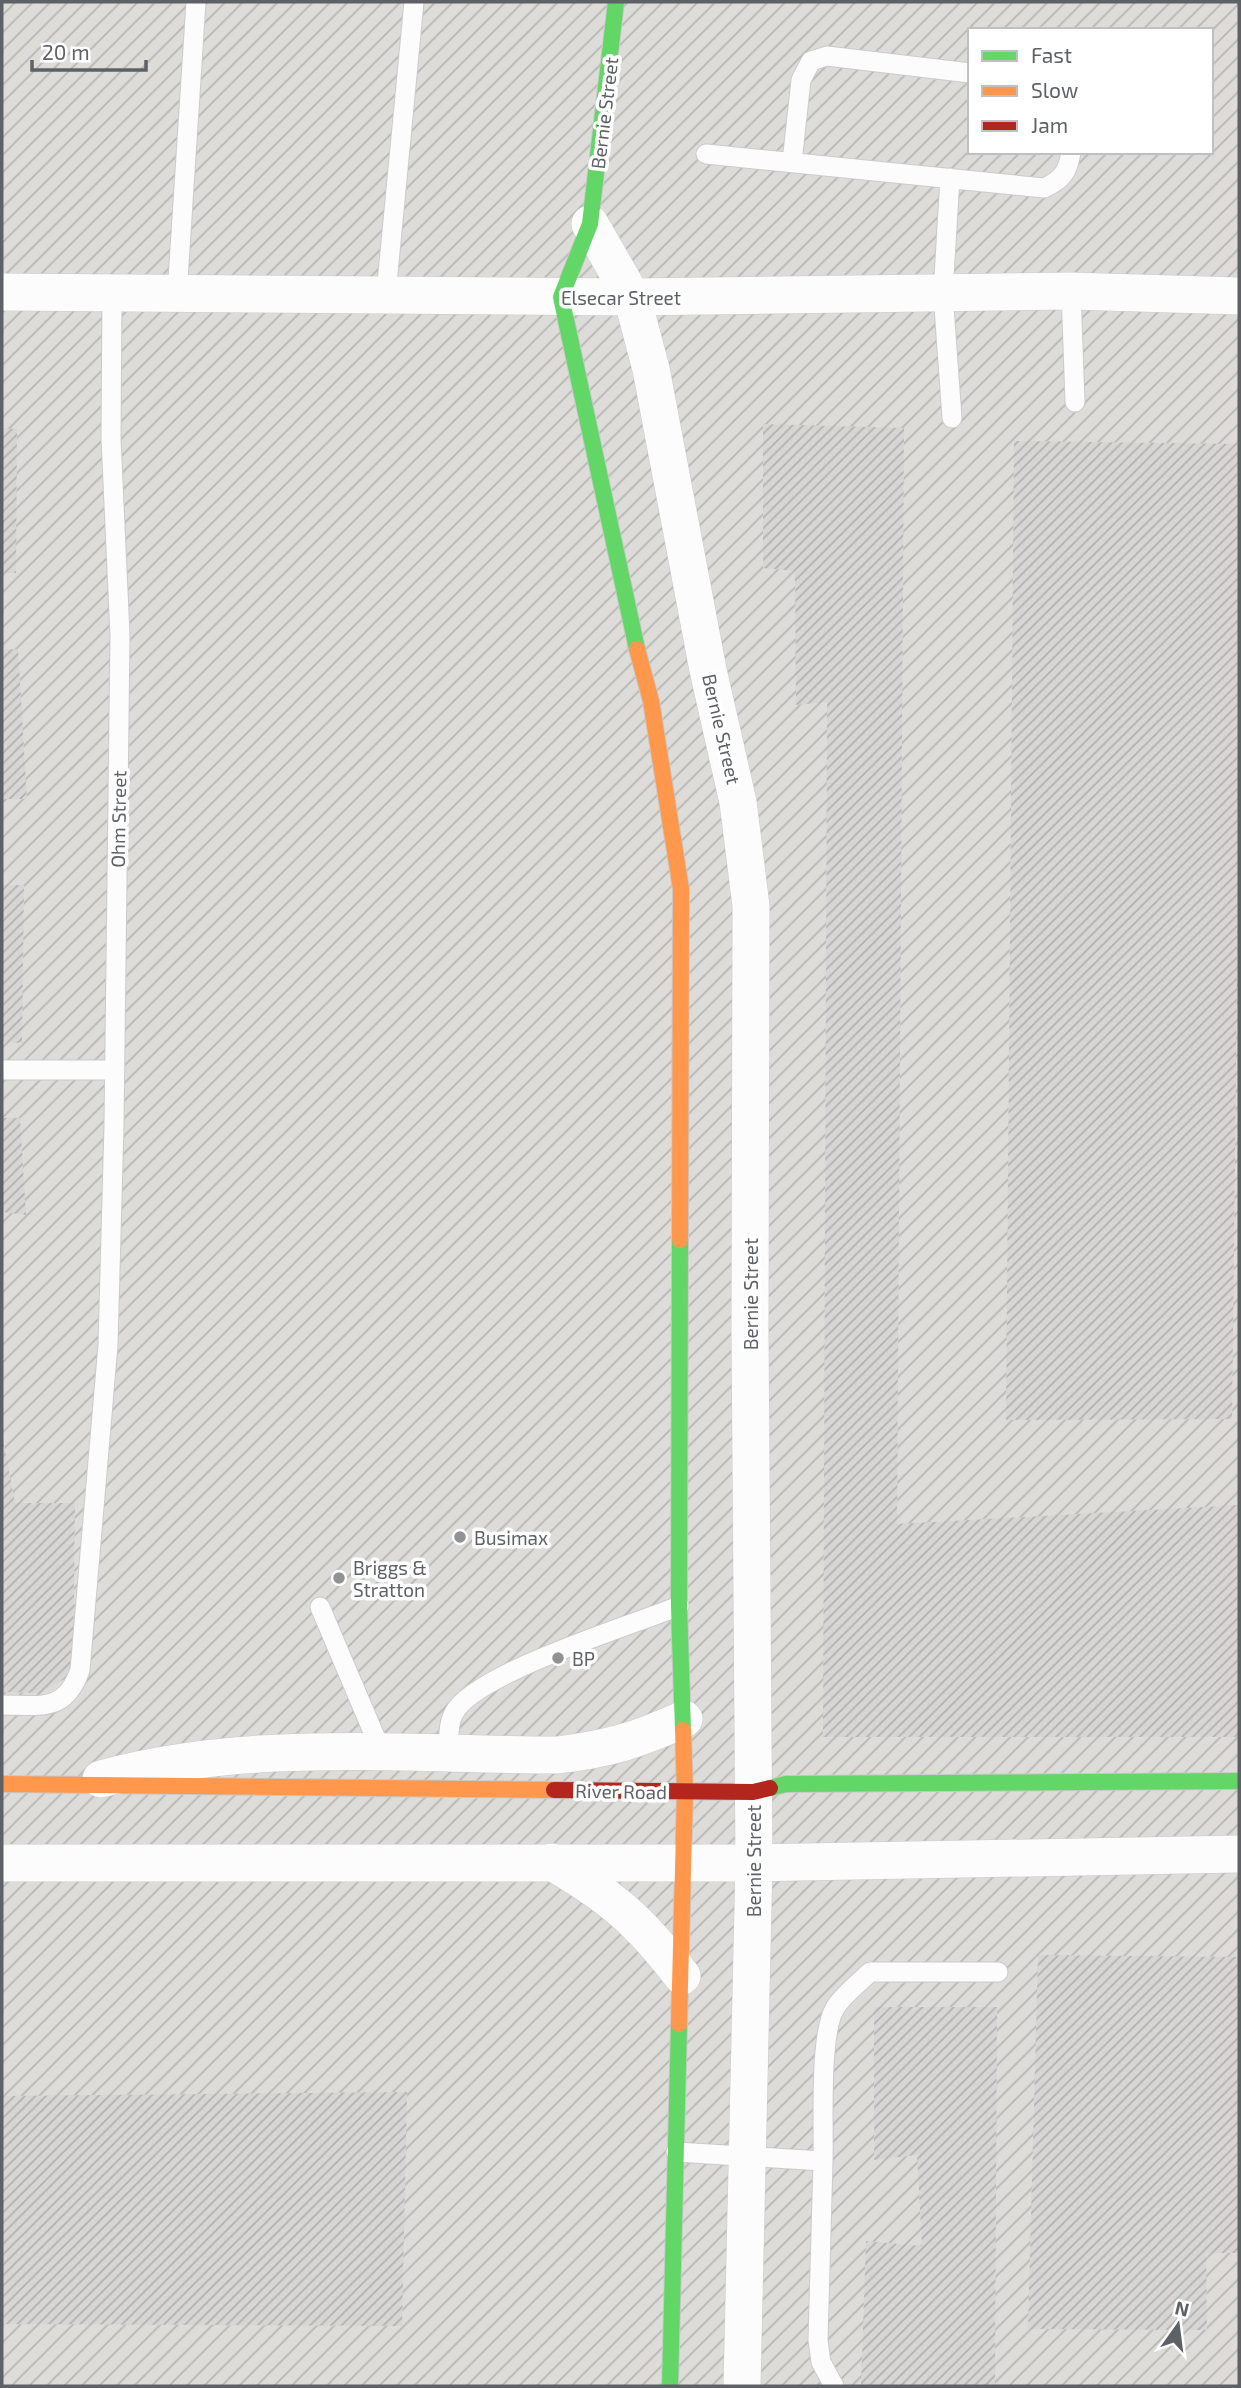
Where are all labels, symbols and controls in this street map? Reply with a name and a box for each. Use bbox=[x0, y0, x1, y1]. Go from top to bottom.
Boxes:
scale bar bbox=[32, 28, 145, 72]
legend bbox=[968, 28, 1213, 154]
text: 20 m bbox=[42, 39, 90, 64]
text: Fast bbox=[1031, 42, 1072, 67]
street label: Bernie Street bbox=[586, 56, 622, 170]
text: Slow bbox=[1031, 77, 1078, 102]
text: Jam bbox=[1031, 112, 1068, 137]
street label: Elsecar Street bbox=[561, 286, 681, 309]
street label: Bernie Street bbox=[698, 672, 746, 786]
street label: Ohm Street bbox=[106, 770, 130, 868]
street label: Bernie Street bbox=[739, 1238, 762, 1350]
place label: Busimax bbox=[474, 1526, 548, 1549]
marker: Busimax bbox=[452, 1529, 468, 1545]
place label: Briggs & Stratton bbox=[353, 1556, 427, 1601]
marker: Briggs & Stratton bbox=[331, 1570, 347, 1586]
place label: BP bbox=[572, 1647, 595, 1670]
marker: BP bbox=[550, 1650, 566, 1666]
street label: River Road bbox=[575, 1779, 667, 1803]
street label: Bernie Street bbox=[742, 1805, 765, 1917]
north arrow bbox=[1143, 2290, 1213, 2360]
text: N bbox=[1173, 2295, 1192, 2321]

